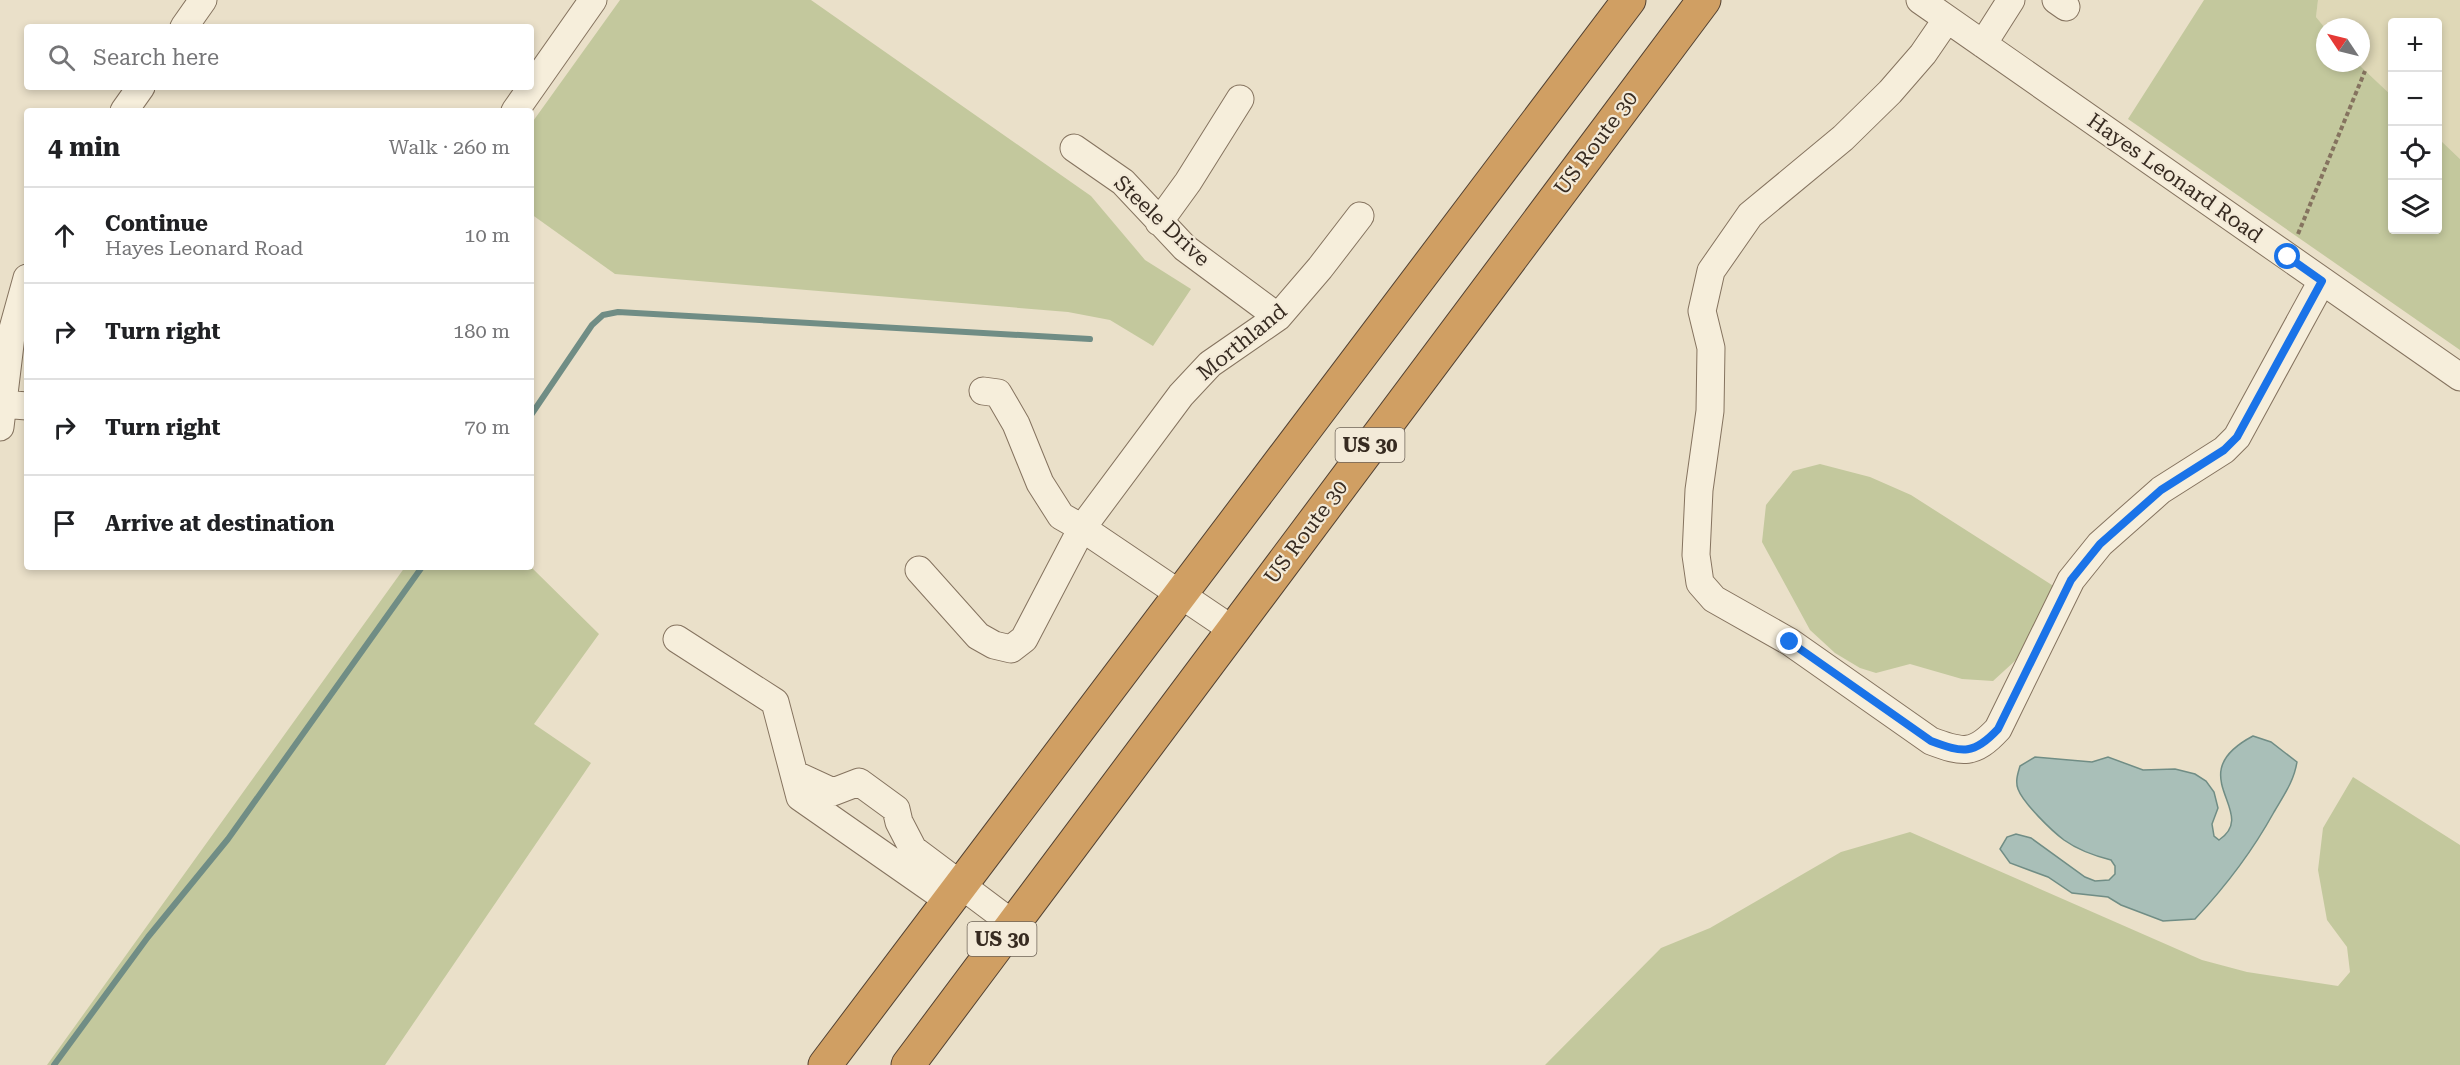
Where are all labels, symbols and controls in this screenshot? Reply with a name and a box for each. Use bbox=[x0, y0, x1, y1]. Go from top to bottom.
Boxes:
north arrow bbox=[2316, 18, 2370, 72]
map controls bbox=[2388, 18, 2442, 234]
button: + bbox=[2388, 18, 2442, 72]
search box bbox=[24, 24, 534, 90]
icon: search bbox=[45, 41, 78, 74]
text: Search here bbox=[93, 45, 219, 70]
button: − bbox=[2388, 72, 2442, 126]
street label: US Route 30 bbox=[1549, 87, 1643, 199]
street label: Hayes Leonard Road bbox=[2083, 108, 2268, 248]
button: locate bbox=[2388, 126, 2442, 180]
text: 4 min bbox=[48, 132, 120, 162]
text: Walk · 260 m bbox=[389, 135, 510, 159]
street label: Steele Drive bbox=[1109, 171, 1215, 271]
button: layers bbox=[2388, 180, 2442, 234]
text: Continue bbox=[105, 211, 208, 236]
icon: ahead bbox=[48, 219, 81, 252]
text: 10 m bbox=[464, 223, 510, 247]
text: Hayes Leonard Road bbox=[105, 236, 303, 260]
route start bbox=[2274, 243, 2300, 269]
street label: Morthland bbox=[1193, 298, 1292, 385]
icon: right bbox=[48, 315, 81, 348]
text: Turn right bbox=[105, 319, 220, 344]
text: 180 m bbox=[453, 319, 510, 343]
icon: right bbox=[48, 411, 81, 444]
text: Turn right bbox=[105, 415, 220, 440]
text: 70 m bbox=[464, 415, 510, 439]
road number: US 30 bbox=[1336, 428, 1404, 462]
street label: US Route 30 bbox=[1259, 476, 1353, 588]
icon: arrive bbox=[48, 507, 81, 540]
text: Arrive at destination bbox=[105, 511, 334, 536]
route end bbox=[1776, 628, 1802, 654]
road number: US 30 bbox=[968, 922, 1036, 956]

